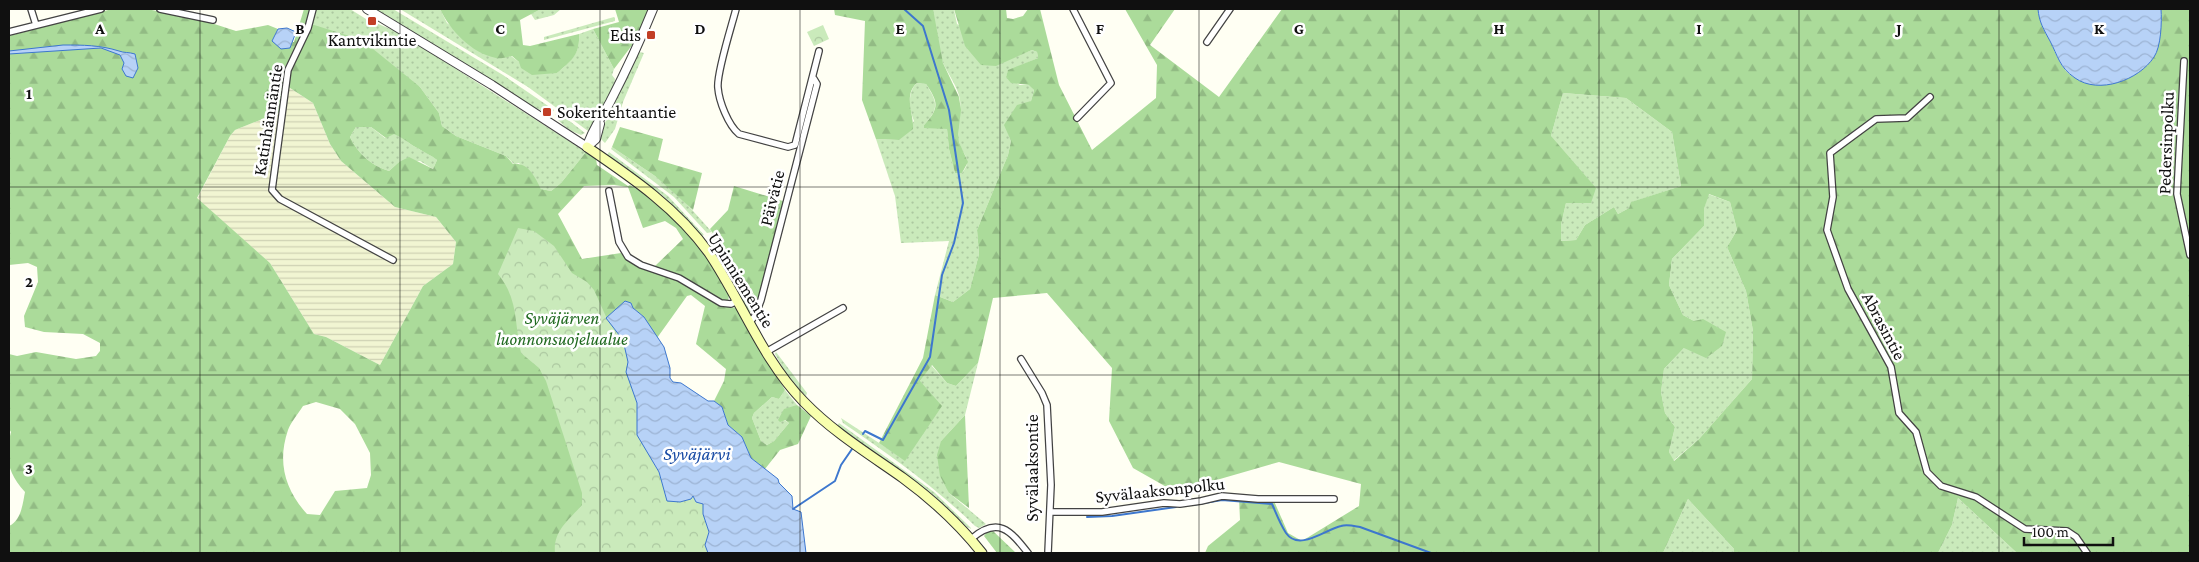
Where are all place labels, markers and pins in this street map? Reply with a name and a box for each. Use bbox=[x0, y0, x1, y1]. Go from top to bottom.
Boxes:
marker: Kantvikintie bbox=[366, 15, 378, 27]
place label: Edis bbox=[610, 25, 641, 45]
marker: Edis bbox=[645, 29, 657, 41]
place label: Kantvikintie bbox=[328, 30, 416, 50]
place label: Sokeritehtaantie bbox=[557, 102, 676, 122]
marker: Sokeritehtaantie bbox=[541, 106, 553, 118]

